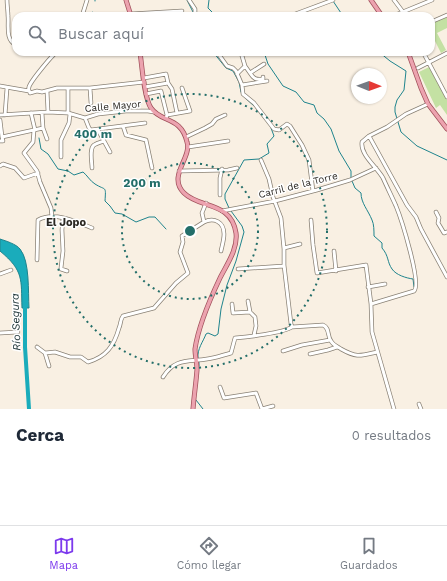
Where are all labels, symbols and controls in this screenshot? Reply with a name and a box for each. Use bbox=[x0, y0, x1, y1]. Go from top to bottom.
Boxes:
search box bbox=[12, 12, 435, 56]
icon: search bbox=[26, 23, 48, 45]
text: Buscar aquí bbox=[58, 25, 144, 43]
north arrow bbox=[351, 68, 387, 104]
street label: Calle Mayor bbox=[84, 98, 142, 114]
text: 400 m bbox=[74, 127, 112, 141]
street label: Carril de la Torre bbox=[257, 170, 339, 200]
text: 200 m bbox=[123, 176, 161, 190]
district label: El Jopo bbox=[46, 216, 87, 229]
centre of rings bbox=[183, 224, 197, 238]
water label: Río Segura bbox=[8, 293, 24, 351]
text: Cerca bbox=[16, 425, 64, 445]
text: 0 resultados bbox=[352, 428, 431, 443]
tab: Mapa bbox=[49, 535, 78, 572]
tab: Cómo llegar bbox=[177, 535, 241, 572]
tab: Guardados bbox=[340, 535, 398, 572]

